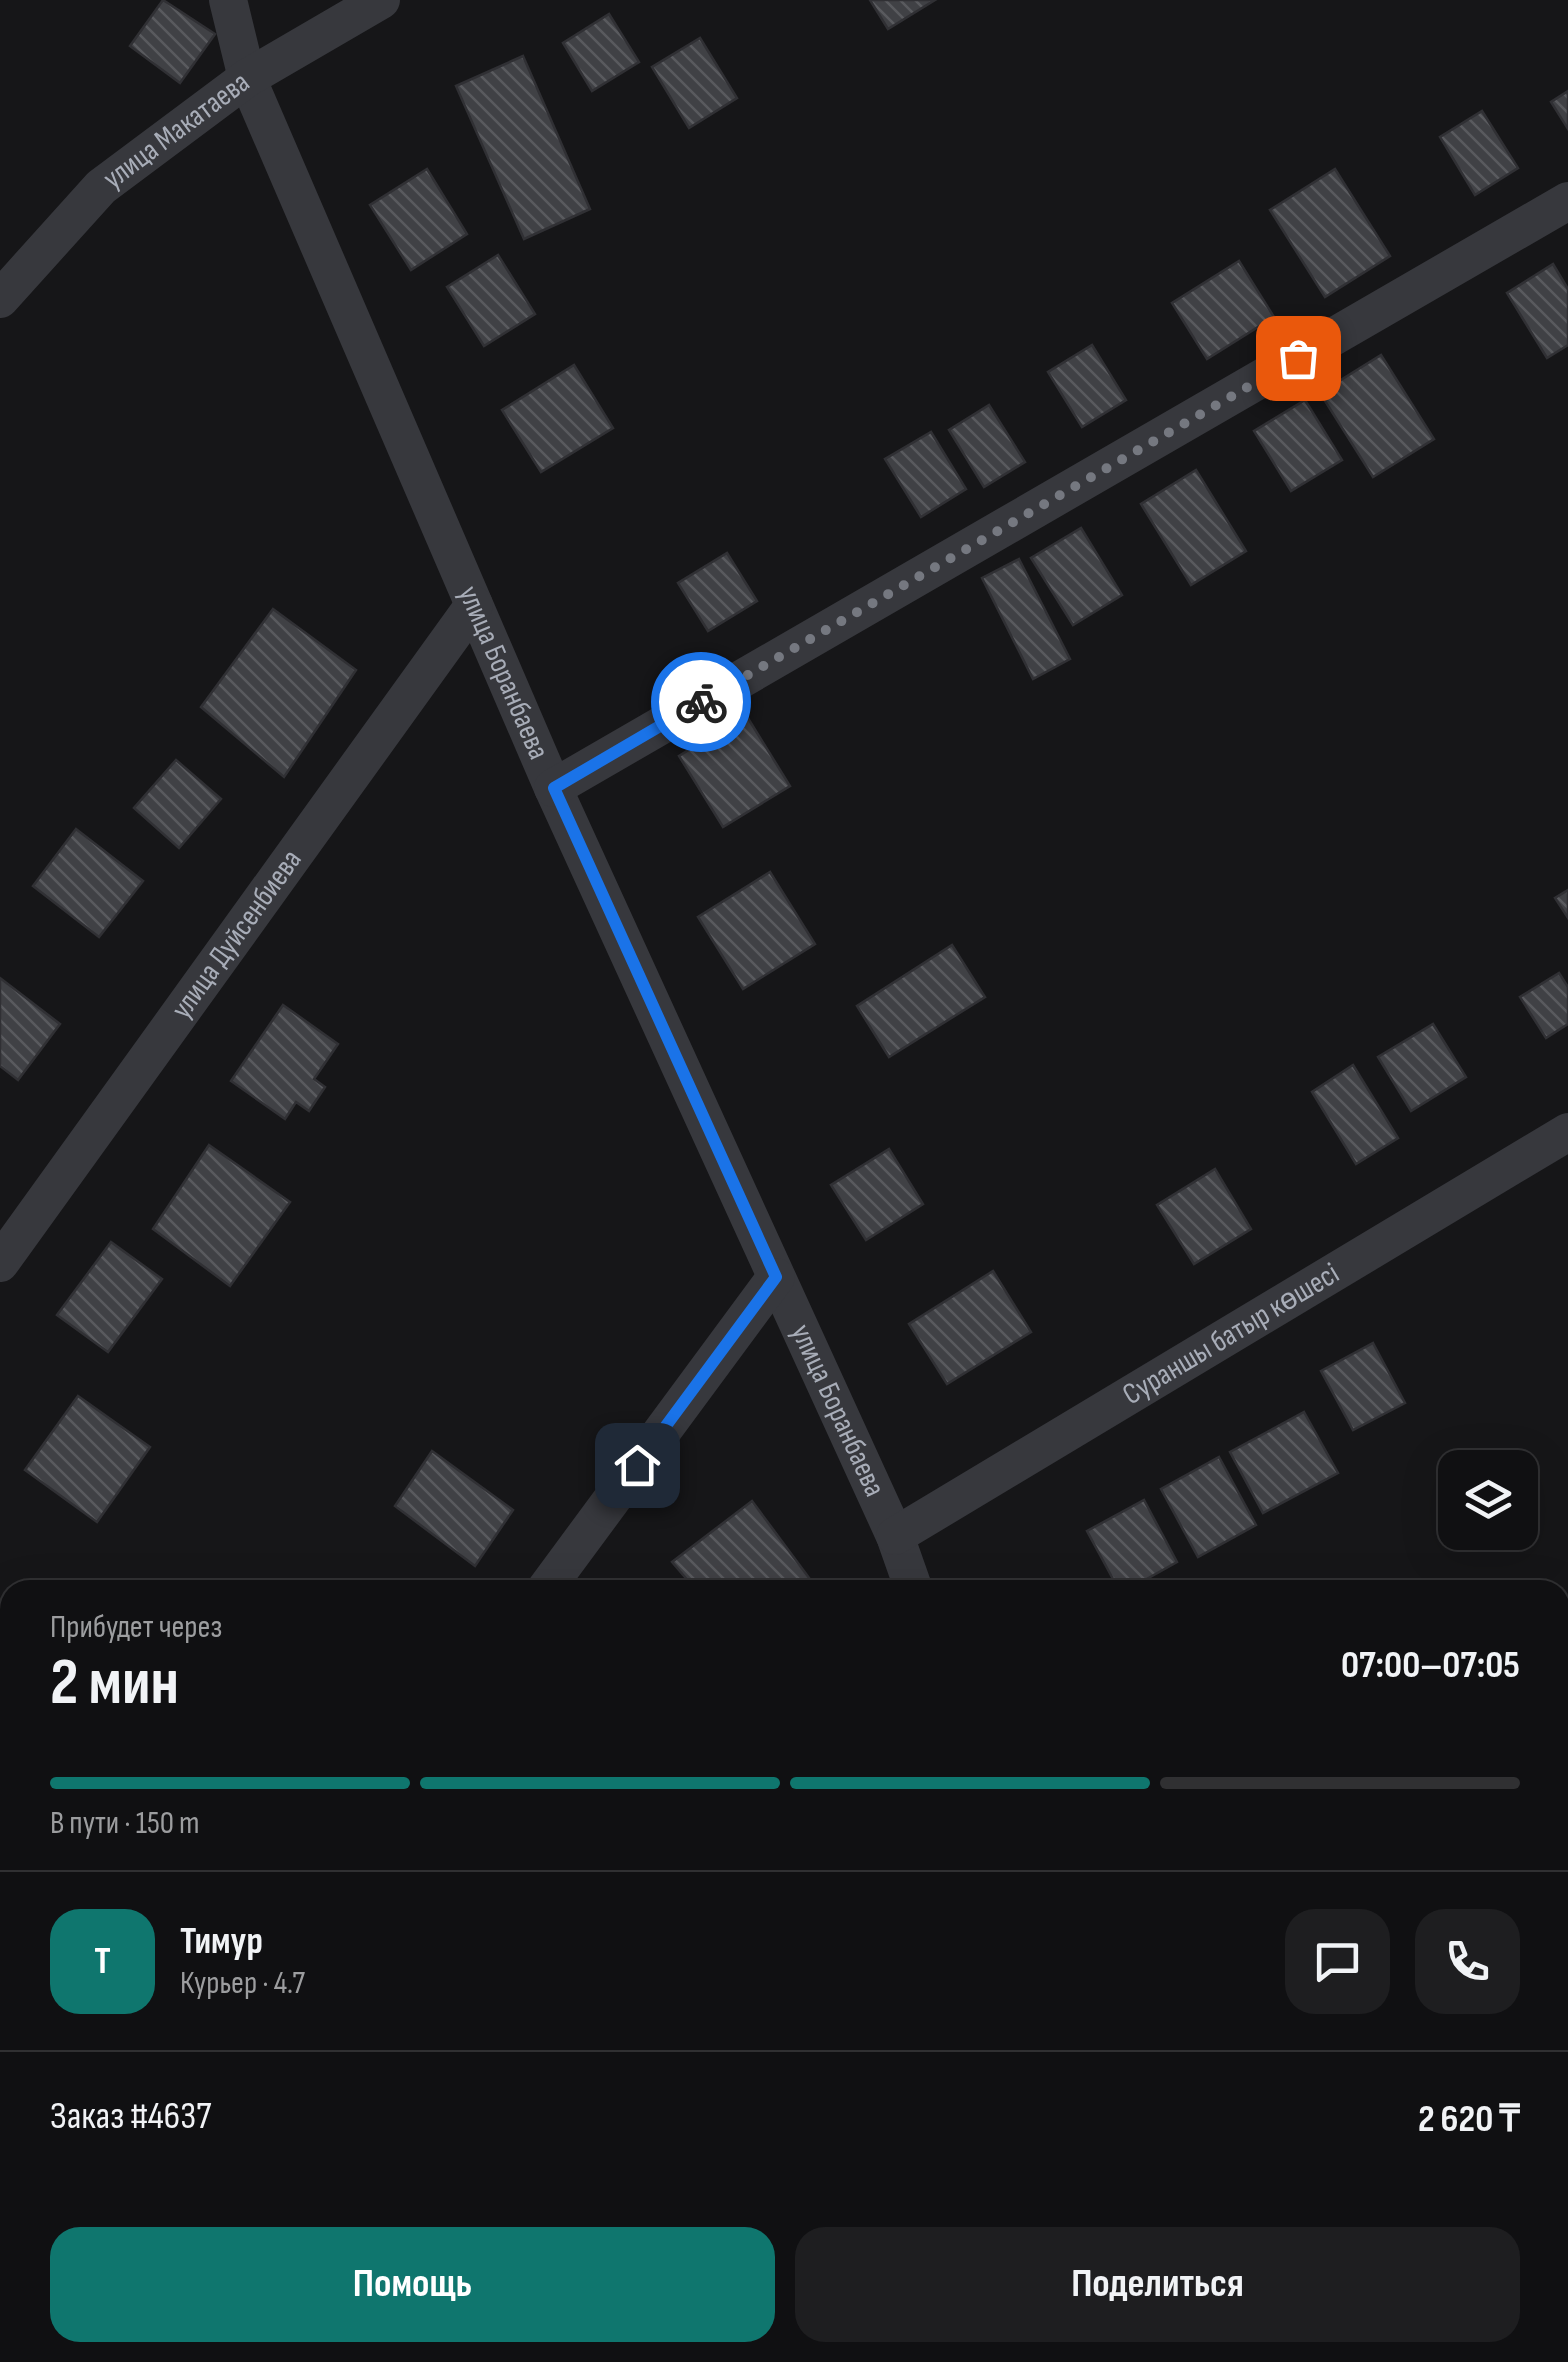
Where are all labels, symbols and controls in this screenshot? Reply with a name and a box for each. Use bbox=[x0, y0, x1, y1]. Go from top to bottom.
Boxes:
street label: улица Макатаева bbox=[96, 64, 257, 197]
pin bbox=[1256, 316, 1341, 401]
icon: bag bbox=[1271, 331, 1326, 386]
street label: улица Боранбаева bbox=[450, 581, 557, 765]
courier bbox=[651, 652, 751, 752]
icon: bike bbox=[674, 675, 729, 730]
street label: улица Дуйсенбиева bbox=[164, 843, 310, 1026]
street label: Сураншы батыр көшесі bbox=[1116, 1256, 1346, 1413]
street label: улица Боранбаева bbox=[783, 1319, 893, 1502]
pin bbox=[595, 1423, 680, 1508]
icon: home bbox=[610, 1438, 665, 1493]
map controls bbox=[1438, 1450, 1538, 1550]
button: layers bbox=[1438, 1450, 1538, 1550]
text: Прибудет через bbox=[50, 1608, 222, 1647]
text: 07:00–07:05 bbox=[1341, 1643, 1520, 1688]
text: 2 мин bbox=[50, 1645, 179, 1723]
text: В пути · 150 m bbox=[50, 1804, 200, 1843]
button: chat bbox=[1285, 1909, 1390, 2014]
button: phone bbox=[1415, 1909, 1520, 2014]
text: Тимур bbox=[180, 1919, 263, 1964]
text: Т bbox=[94, 1939, 111, 1984]
text: Курьер · 4.7 bbox=[180, 1964, 305, 2003]
text: Заказ #4637 bbox=[50, 2094, 211, 2139]
text: 2 620 ₸ bbox=[1418, 2097, 1520, 2142]
button: Помощь bbox=[50, 2227, 775, 2342]
button: Поделиться bbox=[795, 2227, 1520, 2342]

